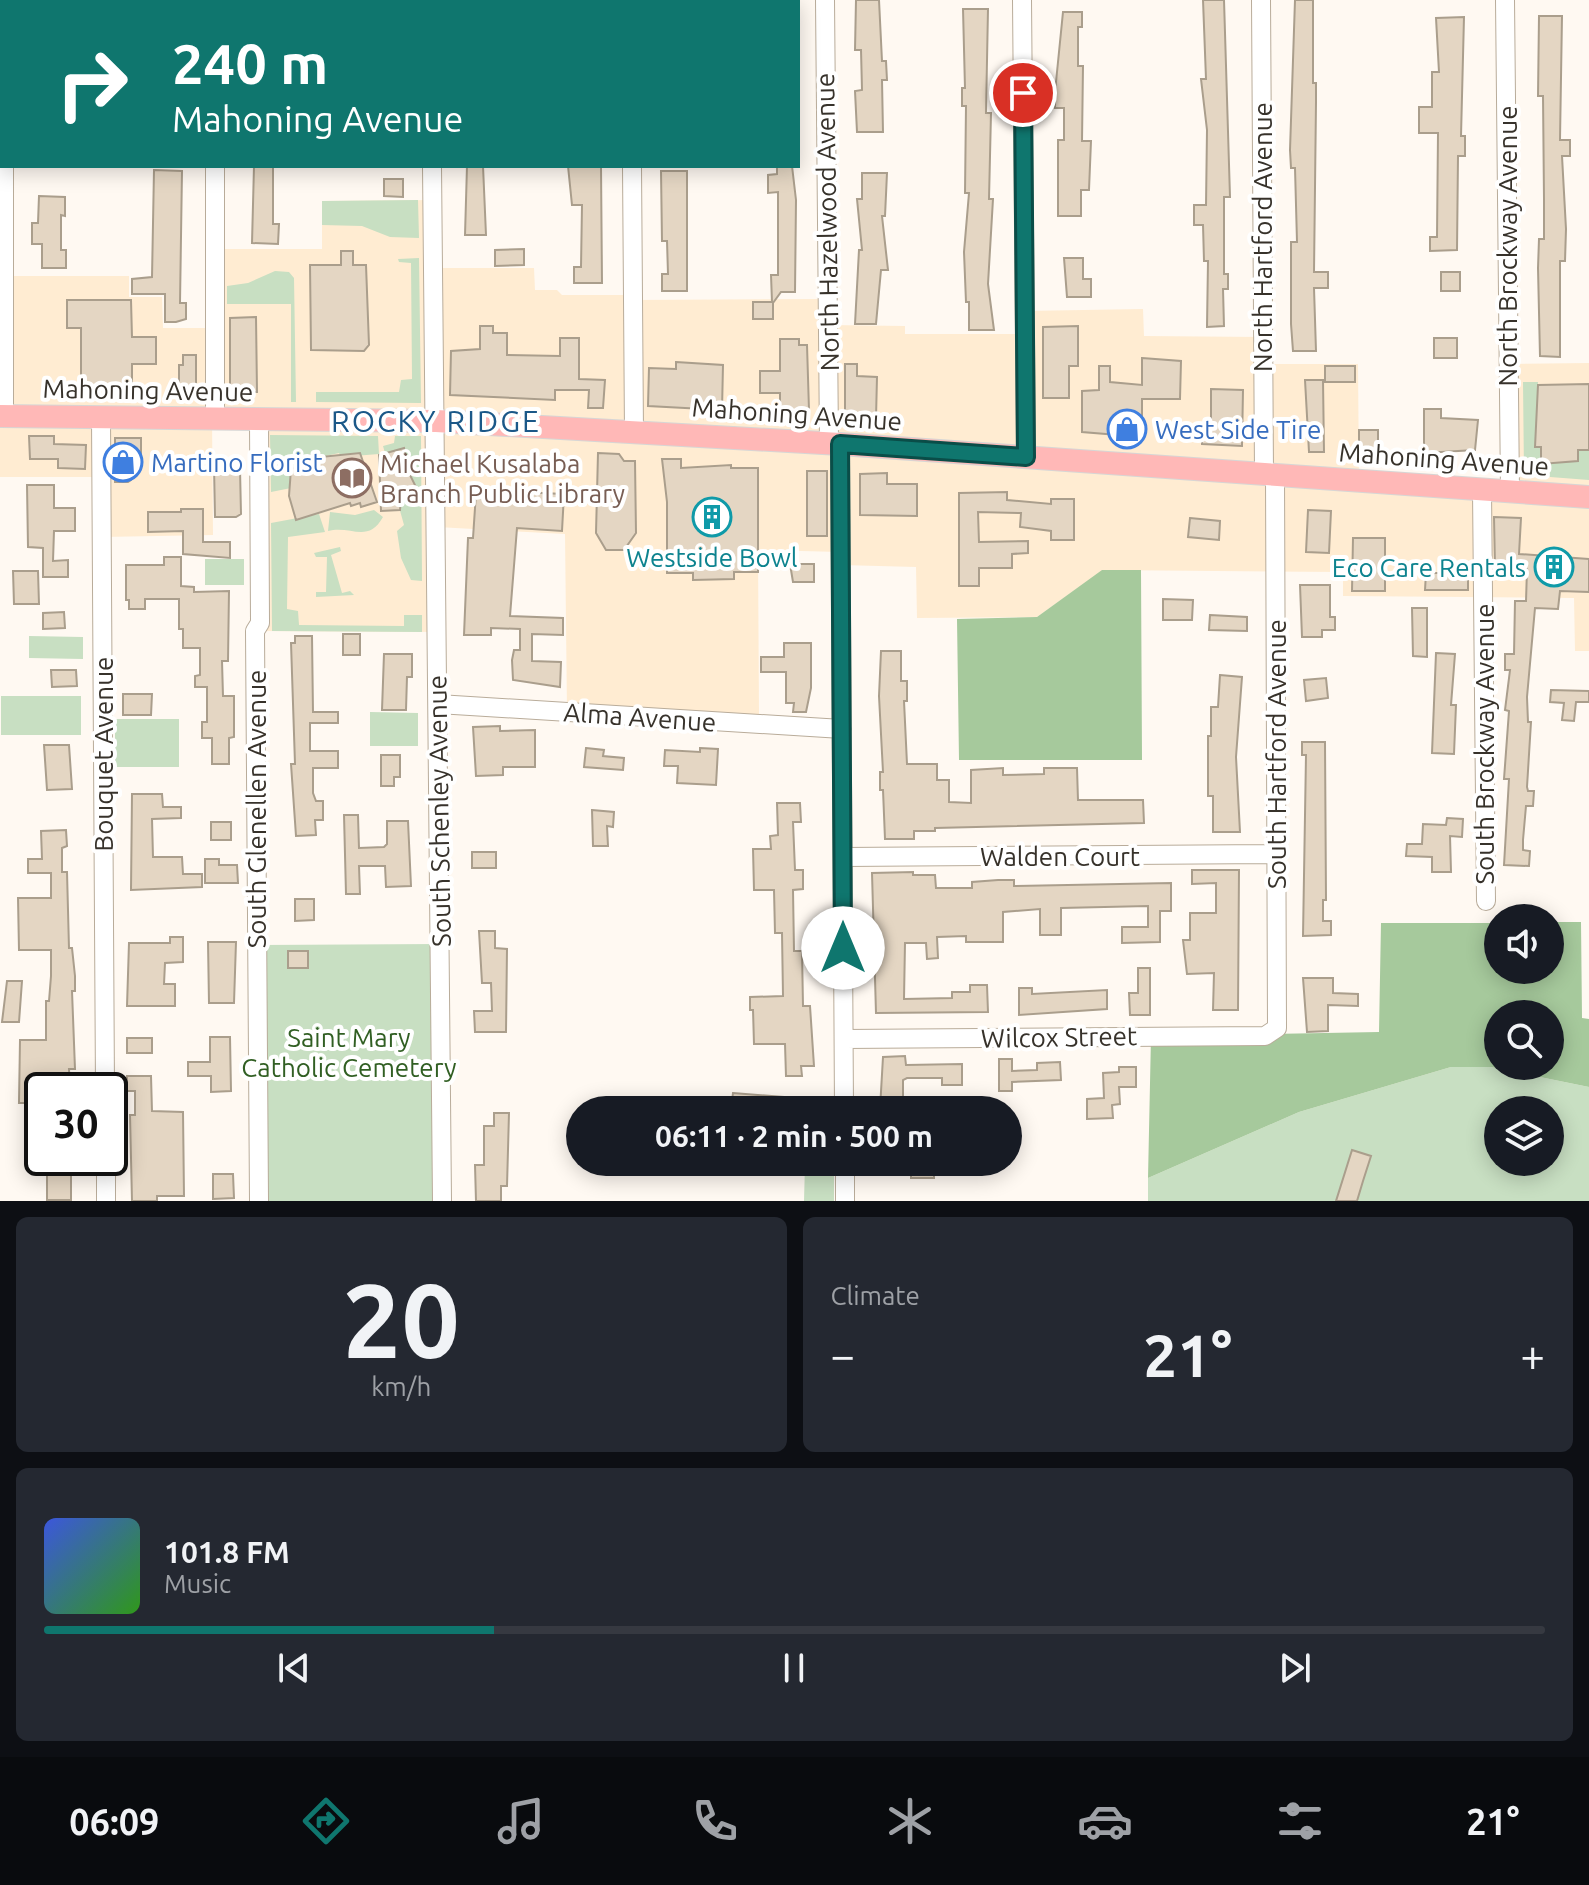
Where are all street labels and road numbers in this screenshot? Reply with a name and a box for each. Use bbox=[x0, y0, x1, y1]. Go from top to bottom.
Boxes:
street label: North Hazelwood Avenue bbox=[810, 73, 844, 371]
street label: North Hartford Avenue bbox=[1248, 102, 1277, 372]
street label: North Brockway Avenue bbox=[1493, 105, 1522, 387]
street label: Mahoning Avenue bbox=[42, 374, 254, 406]
street label: Mahoning Avenue bbox=[691, 392, 903, 436]
street label: Mahoning Avenue bbox=[1338, 437, 1550, 481]
street label: South Brockway Avenue bbox=[1470, 603, 1499, 885]
street label: South Hartford Avenue bbox=[1262, 619, 1291, 889]
street label: Bouquet Avenue bbox=[89, 657, 118, 851]
street label: South Glenellen Avenue bbox=[242, 670, 271, 948]
street label: South Schenley Avenue bbox=[422, 675, 456, 947]
street label: Alma Avenue bbox=[563, 697, 717, 737]
street label: Walden Court bbox=[980, 842, 1140, 871]
street label: Wilcox Street bbox=[981, 1021, 1137, 1053]

